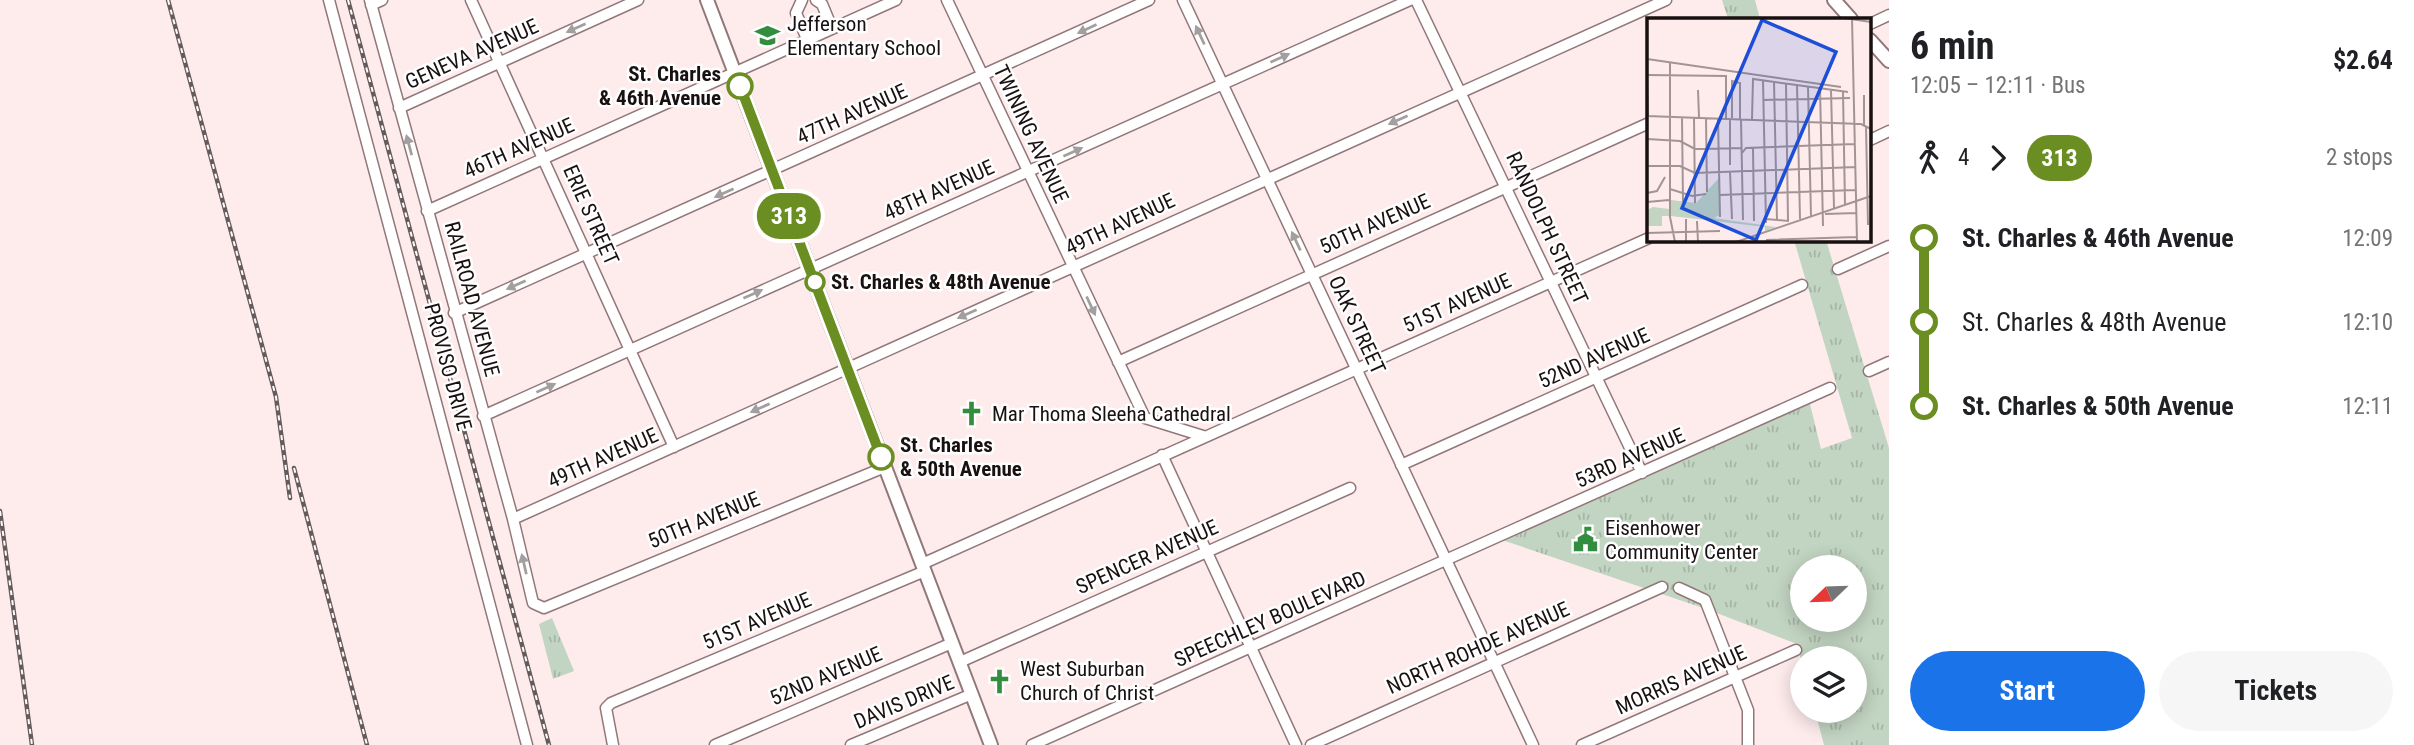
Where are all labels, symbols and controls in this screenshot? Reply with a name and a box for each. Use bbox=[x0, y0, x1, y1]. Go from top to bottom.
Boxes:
place label: Jefferson Elementary School bbox=[787, 12, 941, 60]
street label: GENEVA AVENUE bbox=[402, 14, 542, 94]
inset map bbox=[1647, 18, 1871, 242]
school or university icon: Jefferson Elementary School bbox=[753, 22, 781, 50]
one-way arrow bbox=[565, 23, 586, 34]
one-way arrow bbox=[1077, 23, 1098, 34]
text: 6 min bbox=[1910, 24, 1994, 68]
one-way arrow bbox=[1194, 25, 1205, 45]
text: $2.64 bbox=[2333, 45, 2393, 75]
one-way arrow bbox=[1270, 52, 1290, 64]
street label: TWINING AVENUE bbox=[989, 61, 1073, 207]
place label: St. Charles & 46th Avenue bbox=[599, 62, 721, 110]
text: 12:05 – 12:11 · Bus bbox=[1910, 72, 2086, 99]
marker: St. Charles & 46th Avenue bbox=[727, 73, 753, 99]
street label: 47TH AVENUE bbox=[793, 79, 911, 149]
street label: 46TH AVENUE bbox=[460, 113, 578, 183]
one-way arrow bbox=[1387, 115, 1408, 126]
one-way arrow bbox=[403, 134, 414, 156]
icon: walk bbox=[1910, 139, 1948, 177]
icon: forward bbox=[1979, 139, 2017, 177]
text: 4 bbox=[1958, 144, 1969, 171]
text: 313 bbox=[2041, 144, 2078, 172]
text: 2 stops bbox=[2326, 144, 2393, 171]
one-way arrow bbox=[1062, 146, 1083, 157]
street label: RANDOLPH STREET bbox=[1501, 148, 1593, 308]
street label: 48TH AVENUE bbox=[880, 155, 998, 225]
street label: ERIE STREET bbox=[558, 161, 624, 269]
one-way arrow bbox=[713, 187, 734, 198]
street label: 49TH AVENUE bbox=[1061, 188, 1179, 260]
street label: 50TH AVENUE bbox=[1316, 189, 1434, 259]
line badge: 313 bbox=[749, 193, 829, 239]
text: 313 bbox=[771, 202, 807, 230]
street label: RAILROAD AVENUE bbox=[440, 219, 504, 379]
text: St. Charles & 46th Avenue bbox=[1962, 223, 2234, 253]
text: 12:09 bbox=[2342, 225, 2393, 252]
one-way arrow bbox=[1290, 231, 1302, 251]
street label: 51ST AVENUE bbox=[1399, 269, 1515, 337]
place label: St. Charles & 48th Avenue bbox=[831, 270, 1051, 294]
marker: St. Charles & 48th Avenue bbox=[805, 272, 825, 292]
street label: OAK STREET bbox=[1324, 272, 1390, 378]
one-way arrow bbox=[506, 279, 526, 291]
one-way arrow bbox=[743, 289, 763, 300]
one-way arrow bbox=[1086, 295, 1097, 316]
street label: PROVISO DRIVE bbox=[419, 301, 477, 433]
text: St. Charles & 48th Avenue bbox=[1962, 307, 2227, 337]
one-way arrow bbox=[956, 309, 977, 320]
text: 12:10 bbox=[2342, 309, 2393, 336]
street label: 52ND AVENUE bbox=[1535, 323, 1653, 393]
one-way arrow bbox=[535, 382, 556, 393]
text: St. Charles & 50th Avenue bbox=[1962, 391, 2234, 421]
text: 12:11 bbox=[2342, 393, 2393, 420]
church icon: Mar Thoma Sleeha Cathedral bbox=[958, 400, 986, 428]
place label: Mar Thoma Sleeha Cathedral bbox=[992, 402, 1231, 426]
one-way arrow bbox=[749, 403, 770, 414]
street label: 49TH AVENUE bbox=[544, 423, 662, 493]
street label: 53RD AVENUE bbox=[1572, 423, 1688, 493]
place label: St. Charles & 50th Avenue bbox=[900, 433, 1022, 481]
marker: St. Charles & 50th Avenue bbox=[868, 444, 894, 470]
street label: 50TH AVENUE bbox=[645, 487, 763, 553]
street label: SPENCER AVENUE bbox=[1072, 515, 1222, 599]
place label: Eisenhower Community Center bbox=[1605, 516, 1758, 564]
public building icon: Eisenhower Community Center bbox=[1571, 526, 1599, 554]
one-way arrow bbox=[518, 553, 529, 575]
north arrow bbox=[1790, 555, 1867, 632]
map controls bbox=[1790, 555, 1867, 723]
street label: SPEECHLEY BOULEVARD bbox=[1170, 566, 1370, 672]
street label: 51ST AVENUE bbox=[699, 587, 815, 655]
street label: NORTH ROHDE AVENUE bbox=[1383, 597, 1573, 699]
street label: MORRIS AVENUE bbox=[1612, 640, 1750, 720]
street label: 52ND AVENUE bbox=[766, 642, 886, 710]
button: layers bbox=[1790, 646, 1867, 723]
button: Start bbox=[1910, 651, 2145, 731]
button: Tickets bbox=[2159, 651, 2393, 731]
place label: West Suburban Church of Christ bbox=[1020, 657, 1154, 705]
church icon: West Suburban Church of Christ bbox=[986, 667, 1014, 695]
street label: DAVIS DRIVE bbox=[850, 670, 958, 734]

